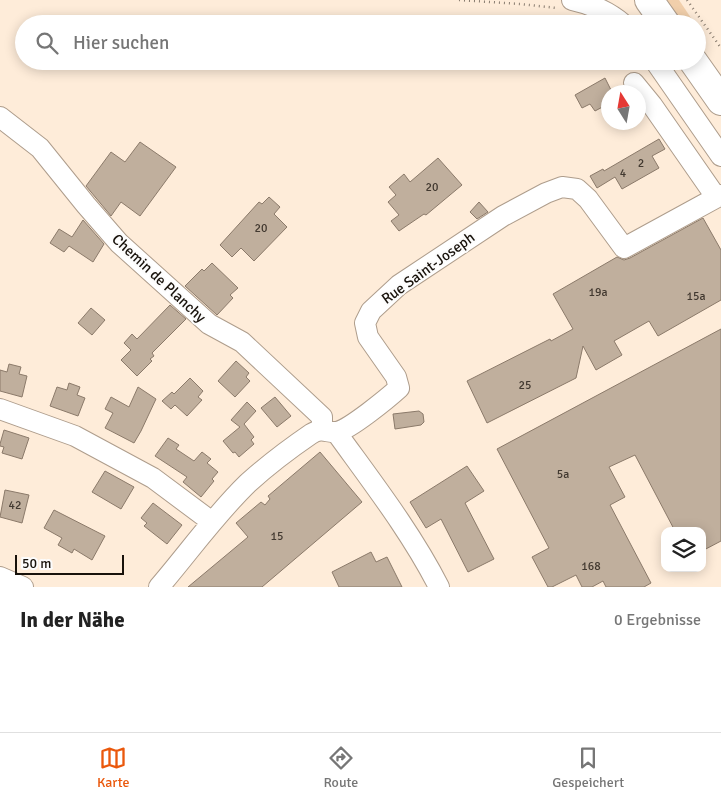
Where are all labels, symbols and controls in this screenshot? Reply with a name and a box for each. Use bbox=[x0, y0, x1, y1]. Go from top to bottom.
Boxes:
search box bbox=[15, 15, 706, 70]
icon: search bbox=[33, 29, 61, 57]
text: Hier suchen bbox=[73, 31, 169, 55]
north arrow bbox=[601, 85, 646, 130]
house number: 2 bbox=[638, 156, 644, 171]
house number: 4 bbox=[620, 166, 627, 181]
house number: 20 bbox=[426, 180, 438, 195]
house number: 20 bbox=[255, 221, 267, 236]
street label: Rue Saint-Joseph bbox=[378, 228, 478, 308]
street label: Chemin de Planchy bbox=[108, 230, 210, 326]
house number: 19a bbox=[588, 285, 608, 300]
house number: 15a bbox=[686, 289, 706, 304]
house number: 25 bbox=[519, 378, 531, 393]
house number: 5a bbox=[557, 467, 569, 482]
house number: 42 bbox=[9, 498, 21, 513]
map controls bbox=[661, 527, 706, 572]
button: layers bbox=[661, 527, 706, 572]
house number: 15 bbox=[271, 529, 283, 544]
scale bar bbox=[15, 552, 124, 575]
text: 50 m bbox=[22, 555, 51, 572]
house number: 168 bbox=[581, 559, 601, 574]
text: In der Nähe bbox=[20, 607, 125, 633]
text: 0 Ergebnisse bbox=[614, 610, 701, 630]
tab: Karte bbox=[97, 744, 130, 791]
tab: Route bbox=[323, 744, 358, 791]
tab: Gespeichert bbox=[552, 744, 624, 791]

